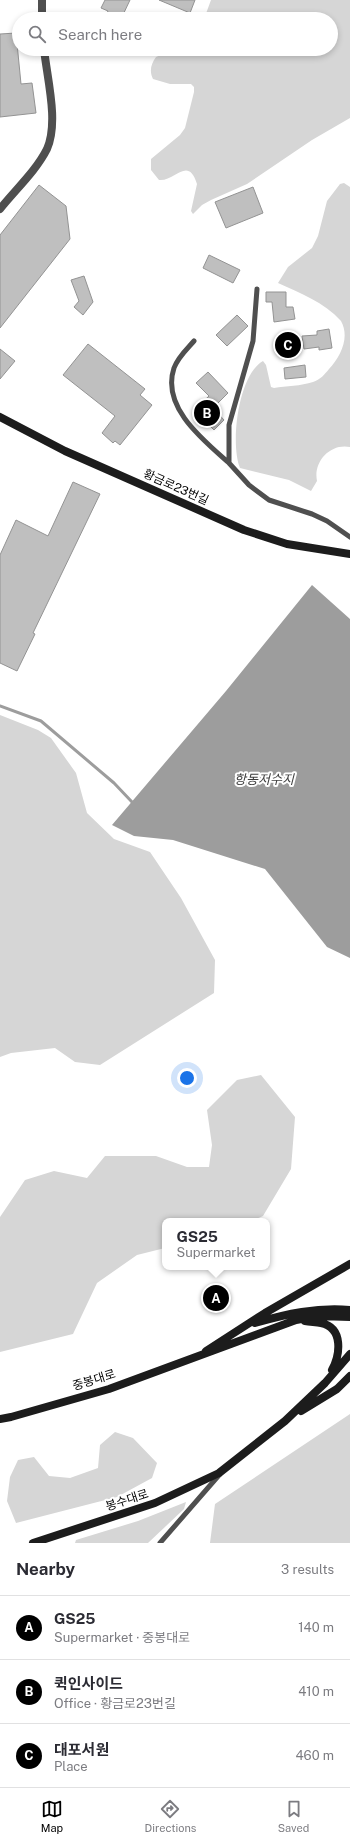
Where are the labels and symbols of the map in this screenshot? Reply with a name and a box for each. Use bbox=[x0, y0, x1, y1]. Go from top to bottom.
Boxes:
pin: C bbox=[275, 330, 301, 360]
pin: B bbox=[194, 398, 220, 428]
street label: 황금로23번길 bbox=[141, 466, 211, 508]
water label: 항동저수지 bbox=[234, 772, 295, 787]
your location bbox=[177, 1068, 197, 1088]
pin: A bbox=[203, 1283, 229, 1313]
street label: 중봉대로 bbox=[71, 1367, 117, 1393]
street label: 봉수대로 bbox=[104, 1487, 150, 1513]

